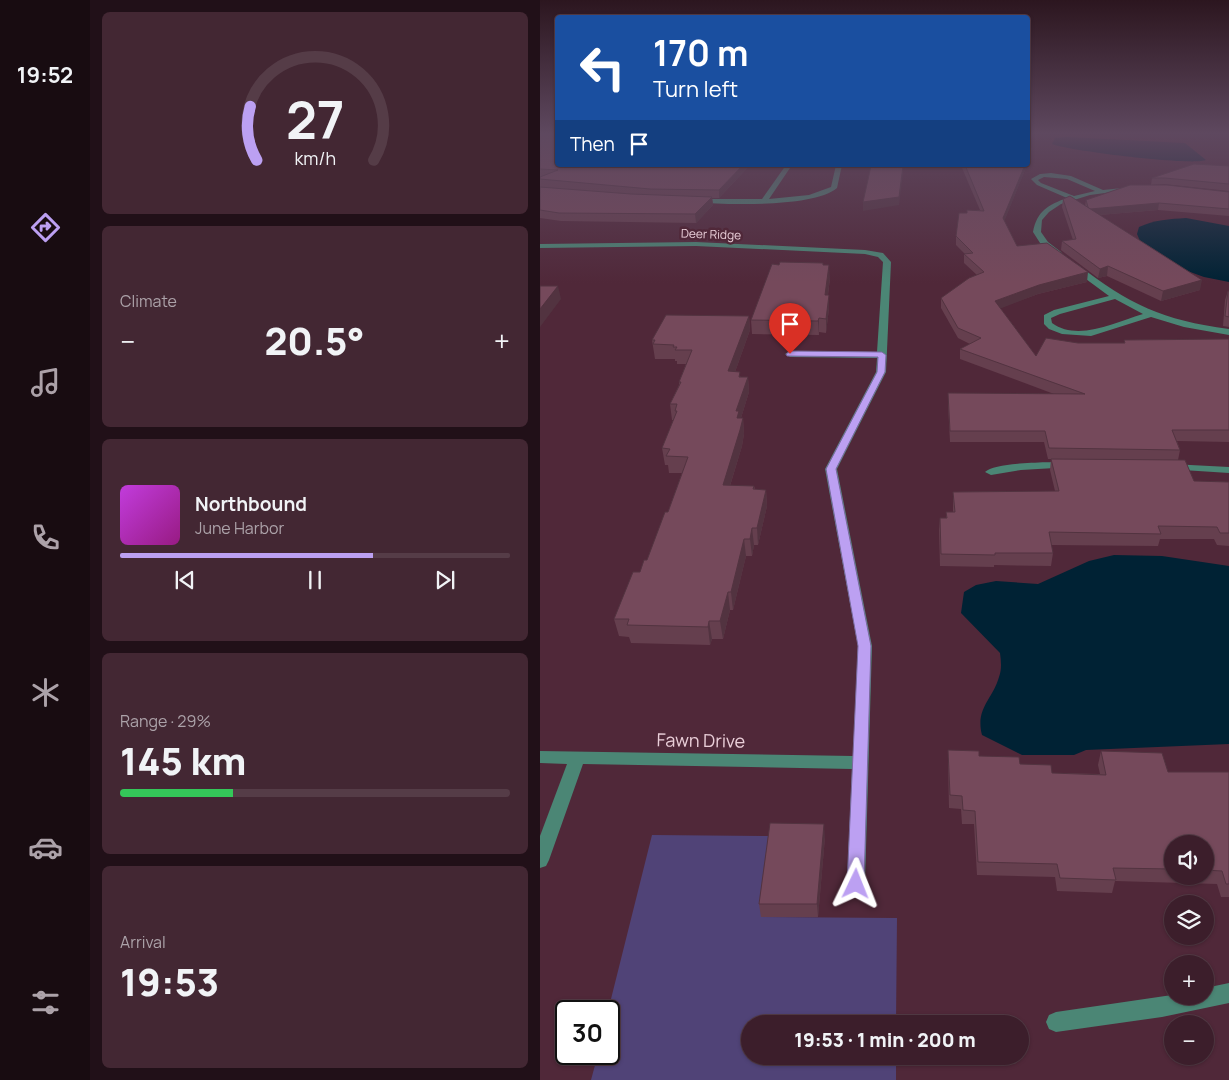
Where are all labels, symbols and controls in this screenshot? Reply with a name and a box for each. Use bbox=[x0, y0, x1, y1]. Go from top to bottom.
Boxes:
text: 170 m bbox=[653, 29, 749, 77]
icon: left bbox=[570, 35, 635, 100]
text: 19:52 bbox=[17, 60, 73, 90]
text: Turn left bbox=[653, 74, 738, 104]
text: 27 bbox=[286, 84, 344, 155]
icon: arrive bbox=[625, 130, 653, 158]
text: Then bbox=[570, 131, 615, 157]
text: km/h bbox=[294, 146, 336, 170]
icon: directions bbox=[28, 210, 63, 245]
street label: Deer Ridge bbox=[681, 224, 741, 244]
text: Climate bbox=[120, 290, 177, 312]
pin bbox=[769, 303, 811, 354]
icon: arrive bbox=[776, 310, 804, 338]
text: 20.5° bbox=[264, 314, 365, 366]
text: − bbox=[120, 322, 135, 360]
text: + bbox=[494, 322, 510, 360]
icon: music bbox=[28, 365, 63, 400]
text: Northbound bbox=[195, 491, 307, 517]
text: June Harbor bbox=[195, 517, 284, 539]
icon: phone bbox=[28, 520, 63, 555]
icon: previous bbox=[171, 566, 199, 594]
icon: pause bbox=[301, 566, 329, 594]
icon: next bbox=[431, 566, 459, 594]
icon: climate bbox=[28, 675, 63, 710]
text: Range · 29% bbox=[120, 710, 211, 732]
street label: Fawn Drive bbox=[657, 727, 745, 753]
text: 145 km bbox=[120, 734, 246, 786]
icon: car bbox=[28, 830, 63, 865]
map controls bbox=[1164, 835, 1214, 1065]
button: sound bbox=[1164, 835, 1214, 885]
position arrow bbox=[829, 857, 881, 909]
button: layers bbox=[1164, 895, 1214, 945]
text: Arrival bbox=[120, 931, 166, 953]
text: 19:53 bbox=[120, 955, 219, 1007]
button: + bbox=[1164, 955, 1214, 1005]
icon: filters bbox=[28, 985, 63, 1020]
speed limit sign: 30 bbox=[555, 1000, 620, 1065]
button: − bbox=[1164, 1015, 1214, 1065]
text: 19:53 · 1 min · 200 m bbox=[794, 1027, 976, 1053]

